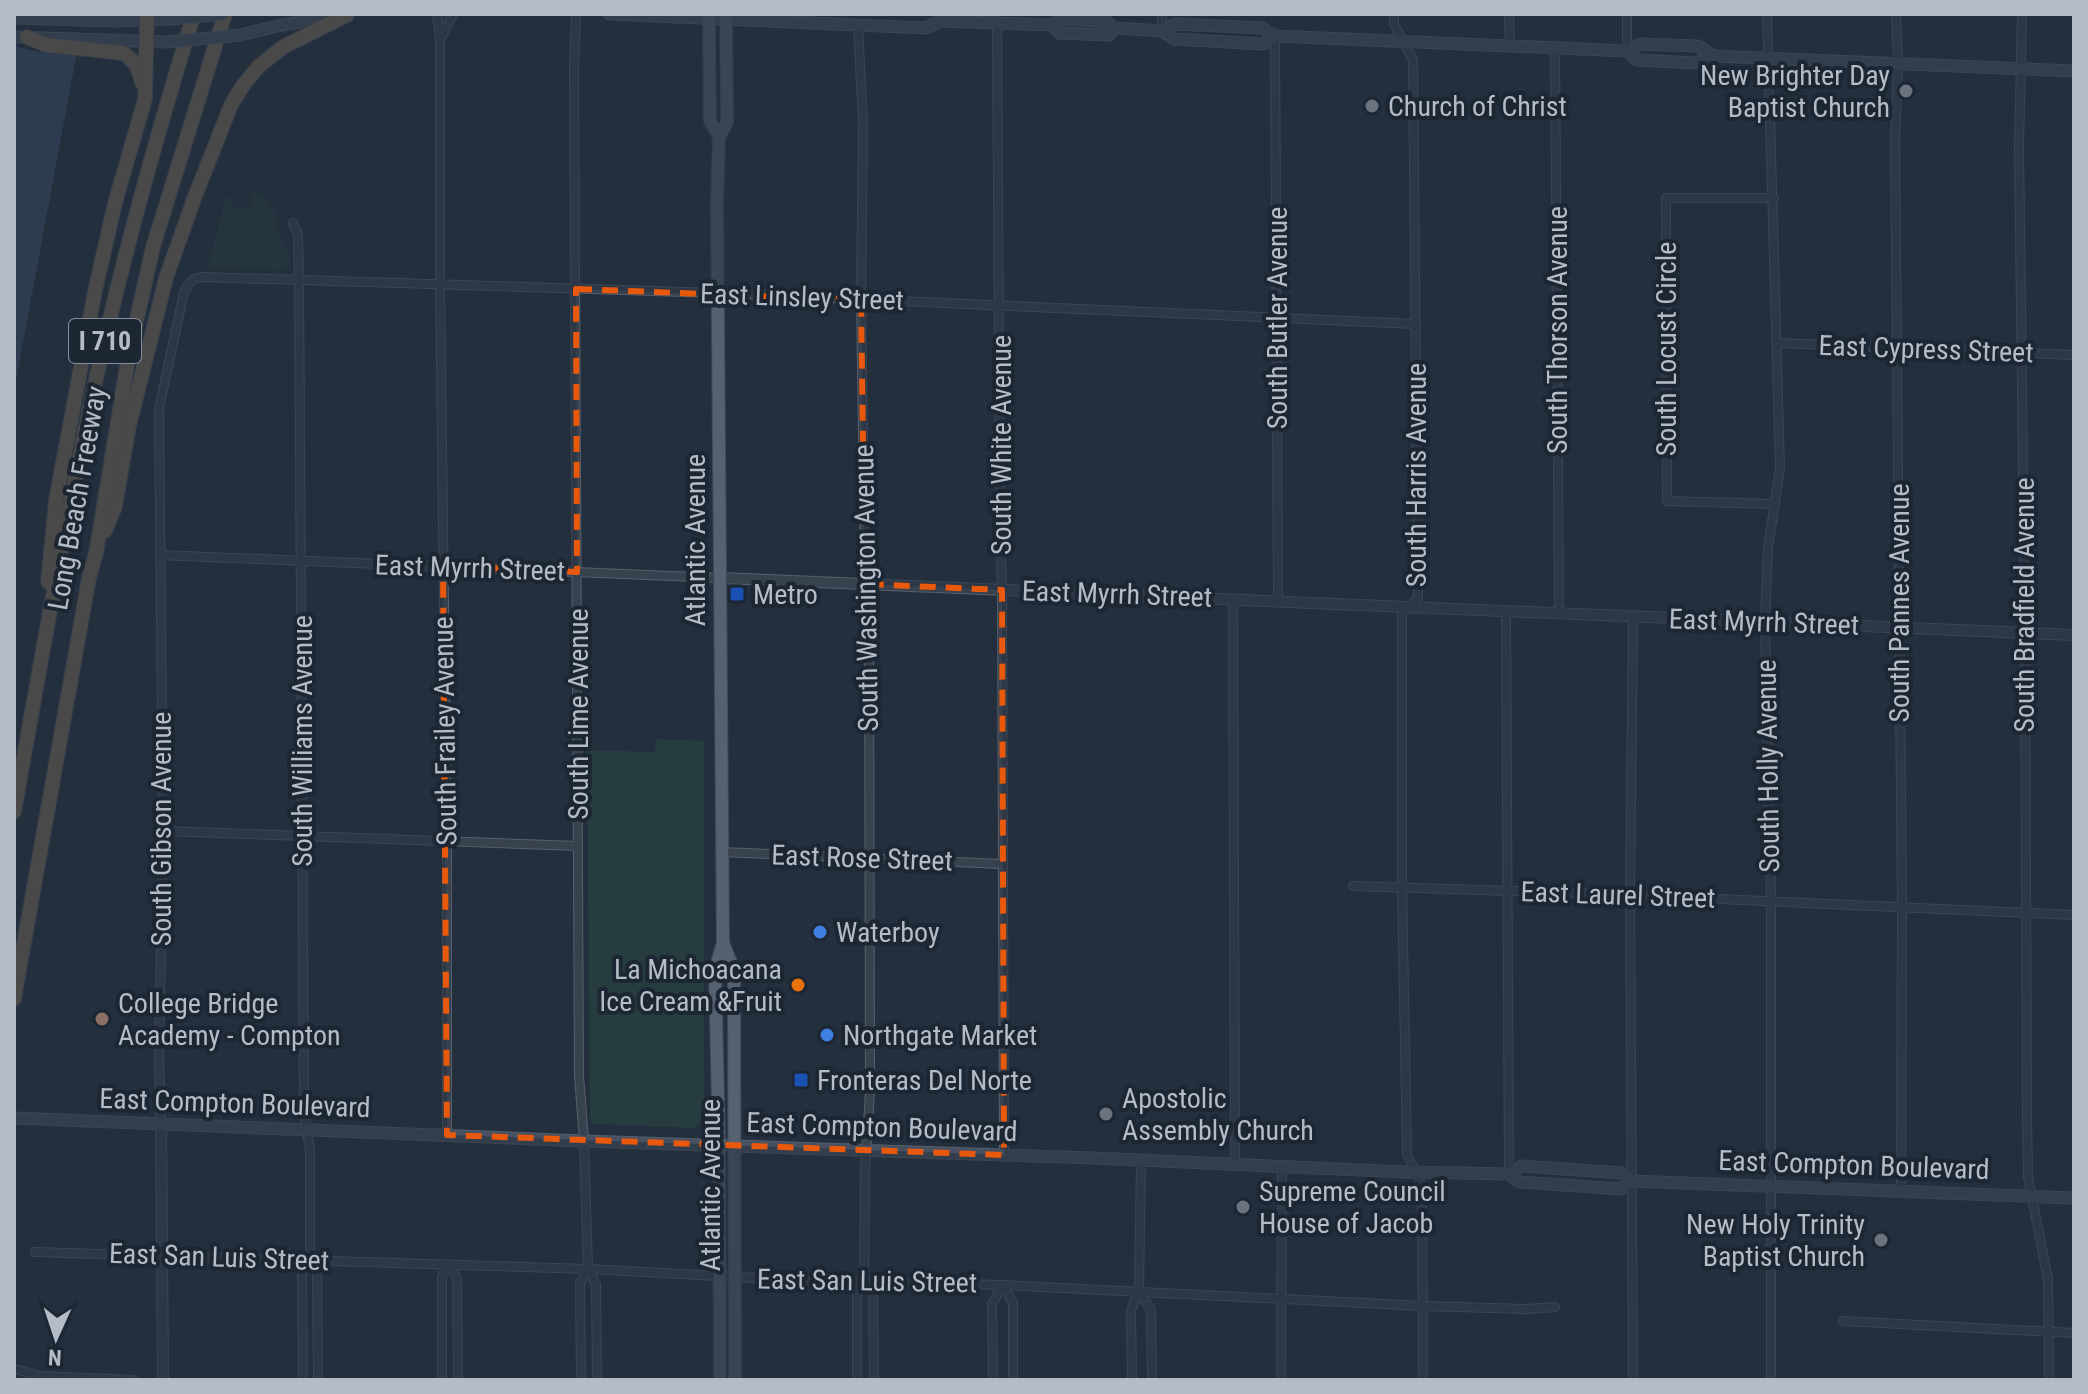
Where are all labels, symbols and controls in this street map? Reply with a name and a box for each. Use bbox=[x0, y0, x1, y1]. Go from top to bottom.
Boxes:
place label: New Brighter Day Baptist Church bbox=[1700, 59, 1890, 124]
marker: New Brighter Day Baptist Church bbox=[1897, 82, 1915, 100]
place label: Church of Christ bbox=[1388, 90, 1567, 123]
marker: Church of Christ bbox=[1363, 97, 1381, 115]
street label: South Thorson Avenue bbox=[1541, 206, 1574, 454]
street label: South Butler Avenue bbox=[1261, 207, 1294, 429]
street label: South Locust Circle bbox=[1650, 242, 1683, 456]
street label: East Linsley Street bbox=[700, 277, 904, 317]
road number: I 710 bbox=[69, 319, 141, 363]
street label: East Cypress Street bbox=[1818, 329, 2034, 369]
street label: South White Avenue bbox=[985, 335, 1018, 555]
street label: South Harris Avenue bbox=[1400, 363, 1433, 587]
street label: Long Beach Freeway bbox=[41, 383, 113, 612]
street label: South Washington Avenue bbox=[847, 444, 885, 732]
street label: Atlantic Avenue bbox=[679, 454, 712, 626]
street label: South Bradfield Avenue bbox=[2008, 477, 2041, 733]
street label: South Pannes Avenue bbox=[1883, 483, 1916, 723]
street label: East Myrrh Street bbox=[374, 548, 566, 588]
street label: East Myrrh Street bbox=[1021, 574, 1213, 614]
place label: Metro bbox=[753, 578, 818, 611]
marker: Metro bbox=[728, 585, 746, 603]
street label: East Myrrh Street bbox=[1668, 602, 1860, 642]
street label: South Lime Avenue bbox=[562, 608, 595, 820]
street label: South Williams Avenue bbox=[286, 615, 319, 867]
street label: South Frailey Avenue bbox=[427, 616, 463, 846]
street label: South Holly Avenue bbox=[1750, 659, 1786, 873]
street label: South Gibson Avenue bbox=[145, 712, 178, 946]
street label: East Rose Street bbox=[771, 838, 953, 878]
street label: East Laurel Street bbox=[1520, 875, 1716, 915]
place label: Waterboy bbox=[836, 916, 940, 949]
marker: Waterboy bbox=[811, 923, 829, 941]
place label: La Michoacana Ice Cream &Fruit bbox=[599, 953, 782, 1018]
marker: La Michoacana Ice Cream &Fruit bbox=[789, 976, 807, 994]
place label: College Bridge Academy - Compton bbox=[118, 987, 341, 1052]
marker: College Bridge Academy - Compton bbox=[93, 1010, 111, 1028]
place label: Northgate Market bbox=[843, 1019, 1037, 1052]
marker: Northgate Market bbox=[818, 1026, 836, 1044]
place label: Fronteras Del Norte bbox=[817, 1064, 1032, 1097]
marker: Fronteras Del Norte bbox=[792, 1071, 810, 1089]
street label: East Compton Boulevard bbox=[99, 1082, 371, 1124]
place label: Apostolic Assembly Church bbox=[1122, 1082, 1314, 1147]
street label: Atlantic Avenue bbox=[694, 1099, 727, 1271]
marker: Apostolic Assembly Church bbox=[1097, 1105, 1115, 1123]
street label: East Compton Boulevard bbox=[746, 1106, 1018, 1148]
street label: East Compton Boulevard bbox=[1718, 1144, 1990, 1186]
place label: Supreme Council House of Jacob bbox=[1259, 1175, 1446, 1240]
marker: Supreme Council House of Jacob bbox=[1234, 1198, 1252, 1216]
place label: New Holy Trinity Baptist Church bbox=[1686, 1208, 1865, 1273]
marker: New Holy Trinity Baptist Church bbox=[1872, 1231, 1890, 1249]
street label: East San Luis Street bbox=[108, 1237, 330, 1277]
street label: East San Luis Street bbox=[757, 1263, 977, 1299]
north arrow bbox=[16, 1298, 96, 1378]
text: N bbox=[48, 1345, 62, 1370]

